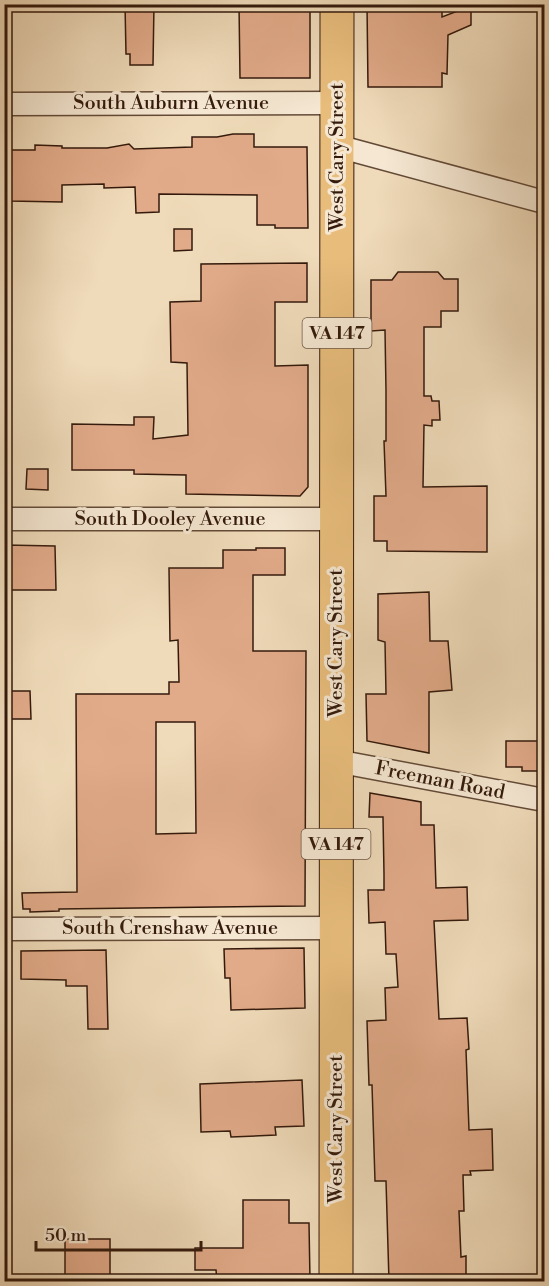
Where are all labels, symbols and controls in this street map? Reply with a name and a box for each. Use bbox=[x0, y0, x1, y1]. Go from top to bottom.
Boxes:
street label: West Cary Street bbox=[325, 83, 350, 232]
street label: South Auburn Avenue bbox=[73, 91, 269, 116]
road number: VA 147 bbox=[302, 318, 372, 348]
street label: South Dooley Avenue bbox=[74, 507, 266, 532]
street label: West Cary Street bbox=[324, 569, 349, 718]
street label: Freeman Road bbox=[373, 756, 508, 806]
road number: VA 147 bbox=[302, 829, 370, 859]
street label: South Crenshaw Avenue bbox=[62, 916, 278, 941]
street label: West Cary Street bbox=[324, 1055, 349, 1204]
scale bar bbox=[36, 1214, 201, 1252]
text: 50 m bbox=[45, 1224, 87, 1247]

